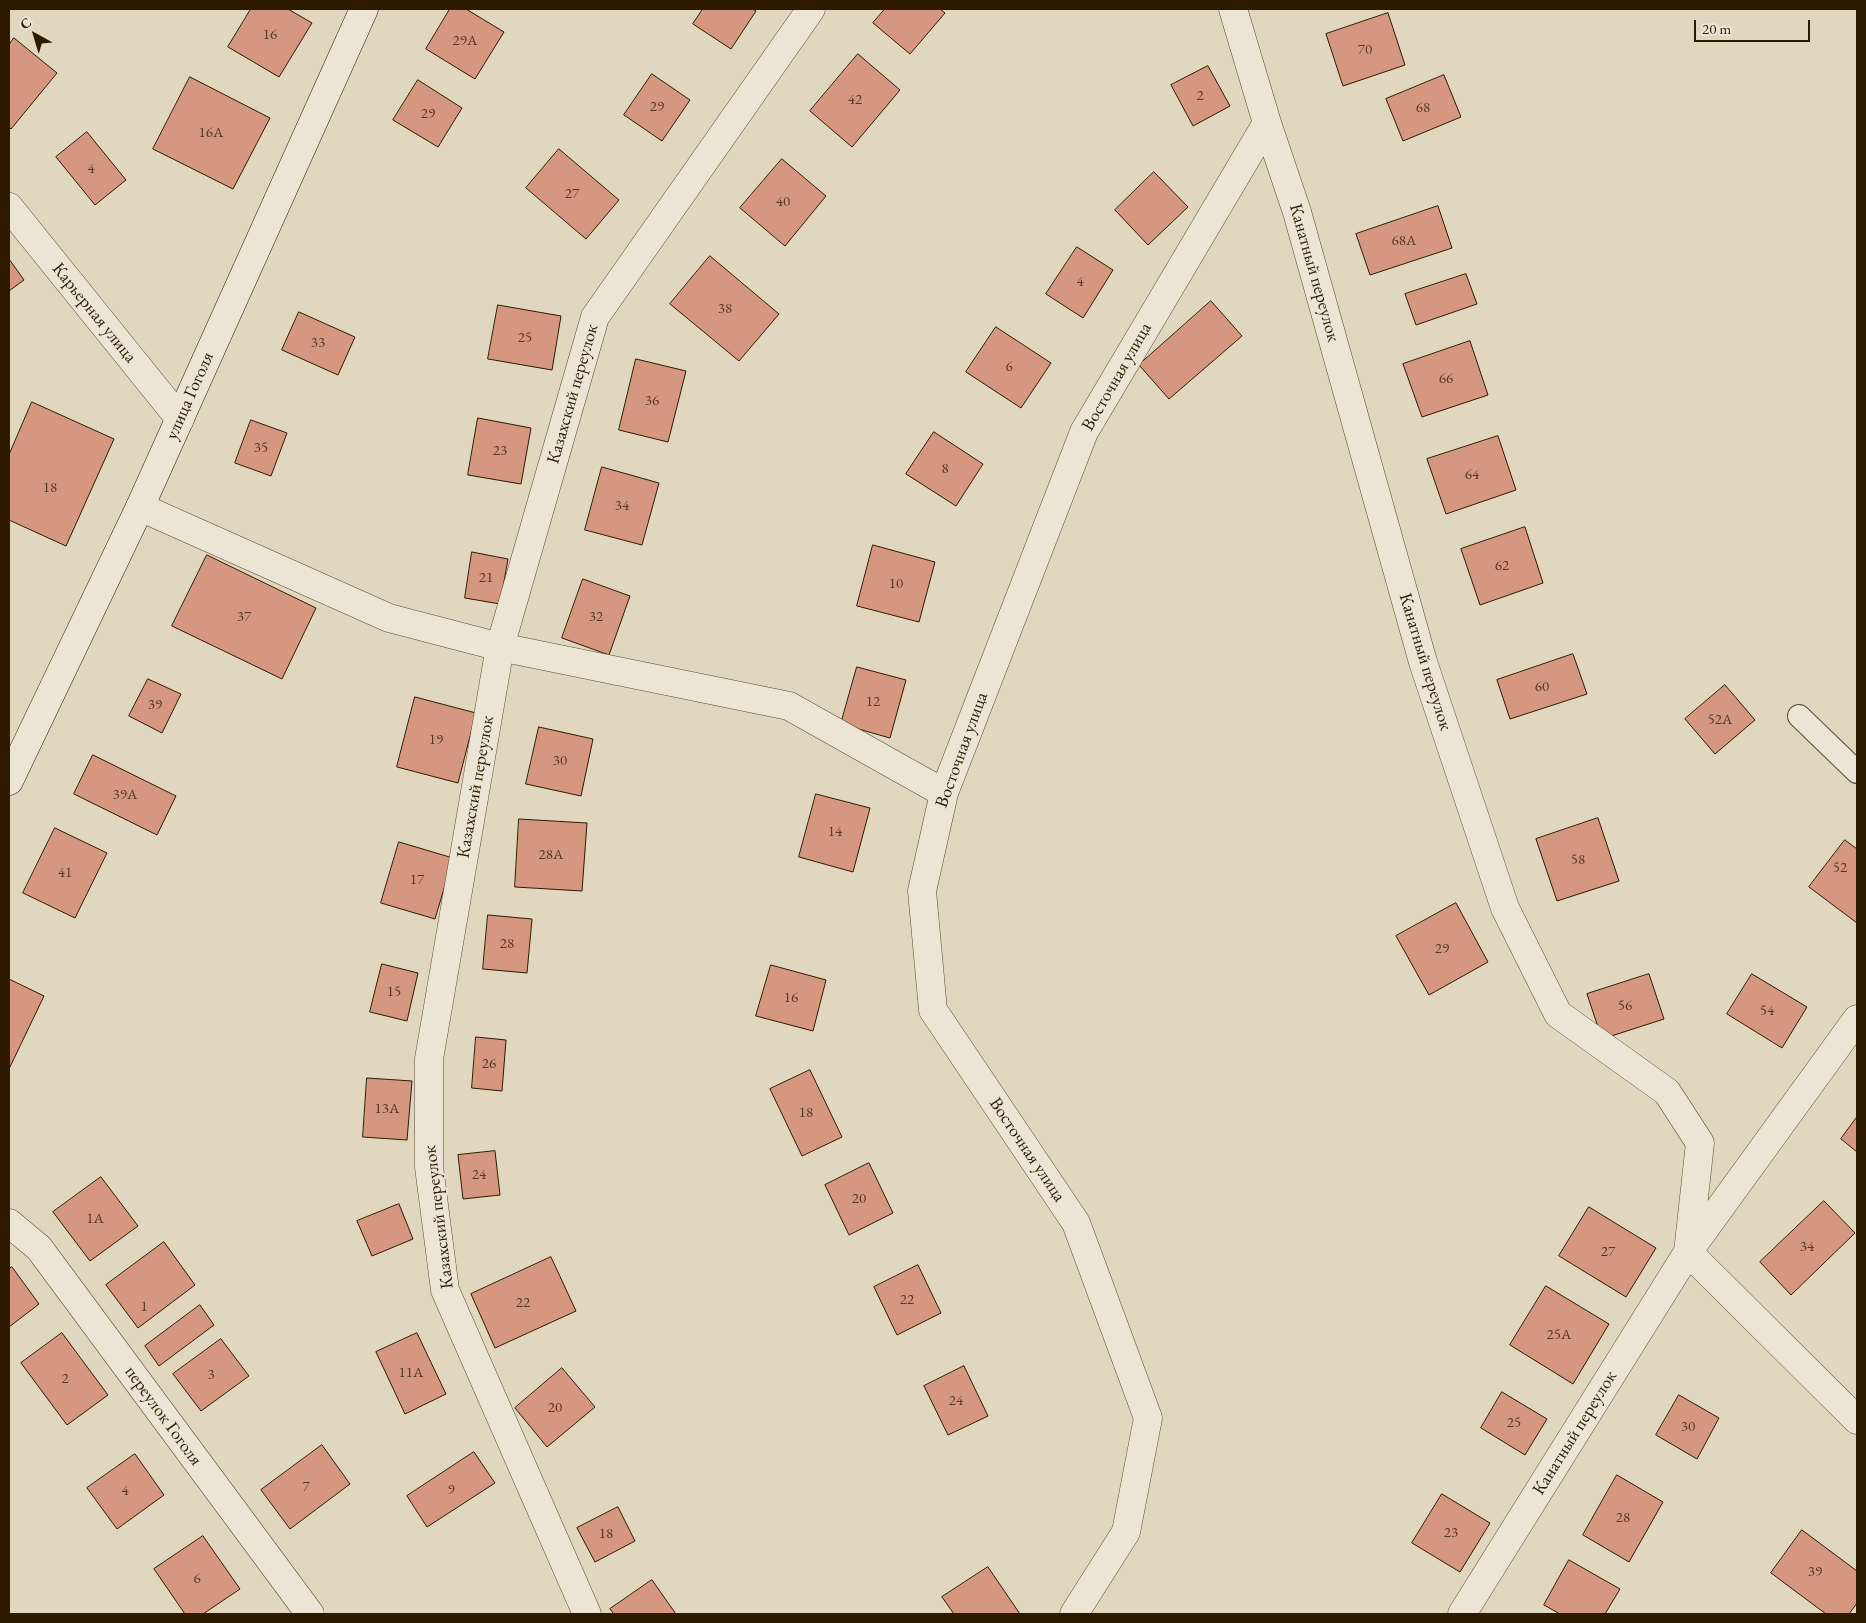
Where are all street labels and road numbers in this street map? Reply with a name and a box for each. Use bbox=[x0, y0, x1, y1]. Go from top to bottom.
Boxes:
street label: Канатный переулок bbox=[1284, 202, 1344, 344]
street label: Карьерная улица bbox=[47, 259, 141, 367]
street label: Восточная улица bbox=[1077, 319, 1157, 435]
street label: Казахский переулок bbox=[543, 322, 603, 466]
street label: улица Гоголя bbox=[161, 349, 219, 443]
street label: Канатный переулок bbox=[1394, 591, 1456, 733]
street label: Восточная улица bbox=[931, 689, 993, 811]
street label: Казахский переулок bbox=[453, 714, 499, 860]
street label: Восточная улица bbox=[984, 1094, 1070, 1206]
street label: Казахский переулок bbox=[419, 1144, 459, 1290]
street label: переулок Гоголя bbox=[120, 1362, 206, 1470]
street label: Канатный переулок bbox=[1528, 1367, 1622, 1499]

